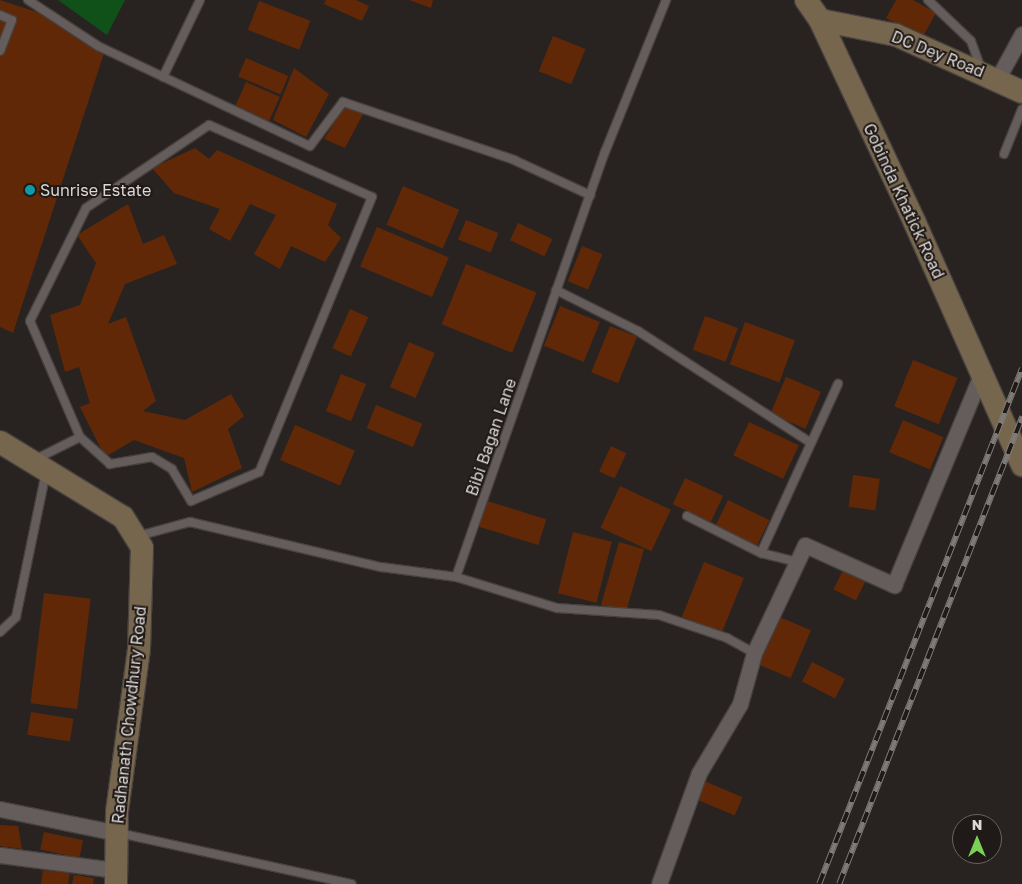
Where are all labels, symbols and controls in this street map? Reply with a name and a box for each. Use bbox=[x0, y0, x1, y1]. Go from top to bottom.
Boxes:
street label: DC Dey Road bbox=[889, 27, 987, 81]
street label: Gobinda Khatick Road bbox=[860, 120, 948, 282]
place label: Sunrise Estate bbox=[40, 180, 151, 200]
marker: Sunrise Estate bbox=[24, 184, 36, 196]
street label: Bibi Bagan Lane bbox=[462, 376, 520, 498]
street label: Radhanath Chowdhury Road bbox=[108, 605, 150, 825]
north arrow bbox=[952, 814, 1002, 864]
text: N bbox=[972, 816, 982, 833]

